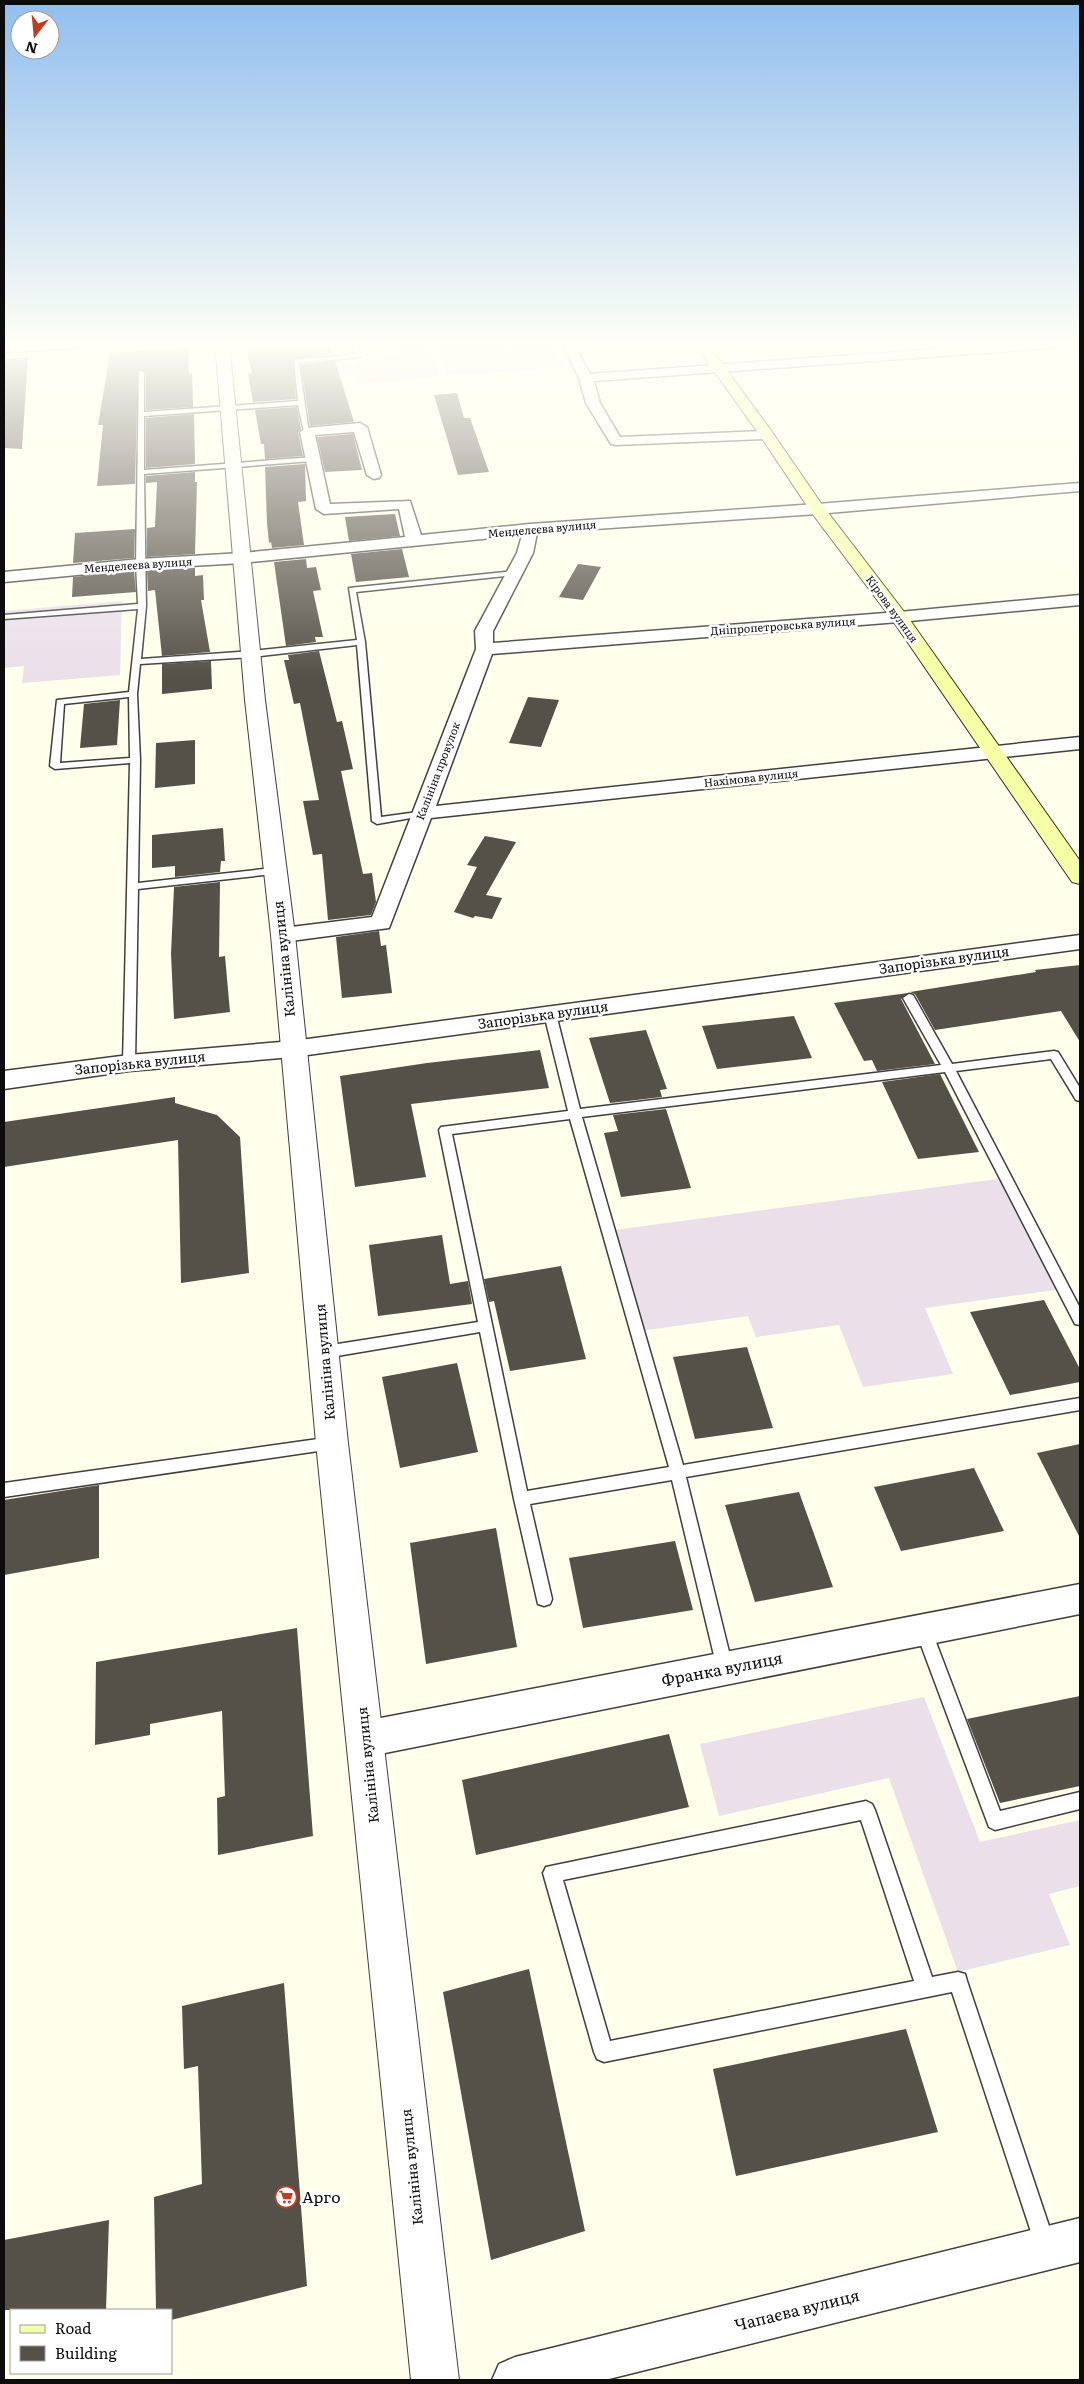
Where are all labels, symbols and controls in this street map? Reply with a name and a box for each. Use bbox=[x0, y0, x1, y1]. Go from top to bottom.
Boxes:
north arrow bbox=[10, 10, 60, 60]
text: N bbox=[22, 37, 40, 60]
street label: Менделєєва вулиця bbox=[487, 515, 597, 541]
street label: Менделєєва вулиця bbox=[83, 552, 193, 576]
street label: Кірова вулиця bbox=[863, 571, 923, 646]
street label: Дніпропетровська вулиця bbox=[710, 612, 856, 638]
street label: Калініна провулок bbox=[411, 719, 463, 822]
street label: Нахімова вулиця bbox=[703, 764, 799, 790]
street label: Калініна вулиця bbox=[267, 900, 299, 1018]
street label: Запорізька вулиця bbox=[877, 940, 1010, 978]
street label: Запорізька вулиця bbox=[476, 995, 609, 1033]
street label: Запорізька вулиця bbox=[74, 1045, 206, 1079]
street label: Калініна вулиця bbox=[309, 1303, 339, 1421]
street label: Франка вулиця bbox=[659, 1645, 784, 1692]
street label: Калініна вулиця bbox=[351, 1706, 383, 1824]
street label: Калініна вулиця bbox=[395, 2108, 427, 2226]
place label: Арго bbox=[302, 2184, 341, 2208]
supermarket icon: Арго bbox=[274, 2185, 298, 2209]
street label: Чапаєва вулиця bbox=[732, 2282, 862, 2336]
legend bbox=[10, 2309, 172, 2374]
text: Road bbox=[55, 2316, 91, 2339]
text: Building bbox=[55, 2341, 117, 2364]

